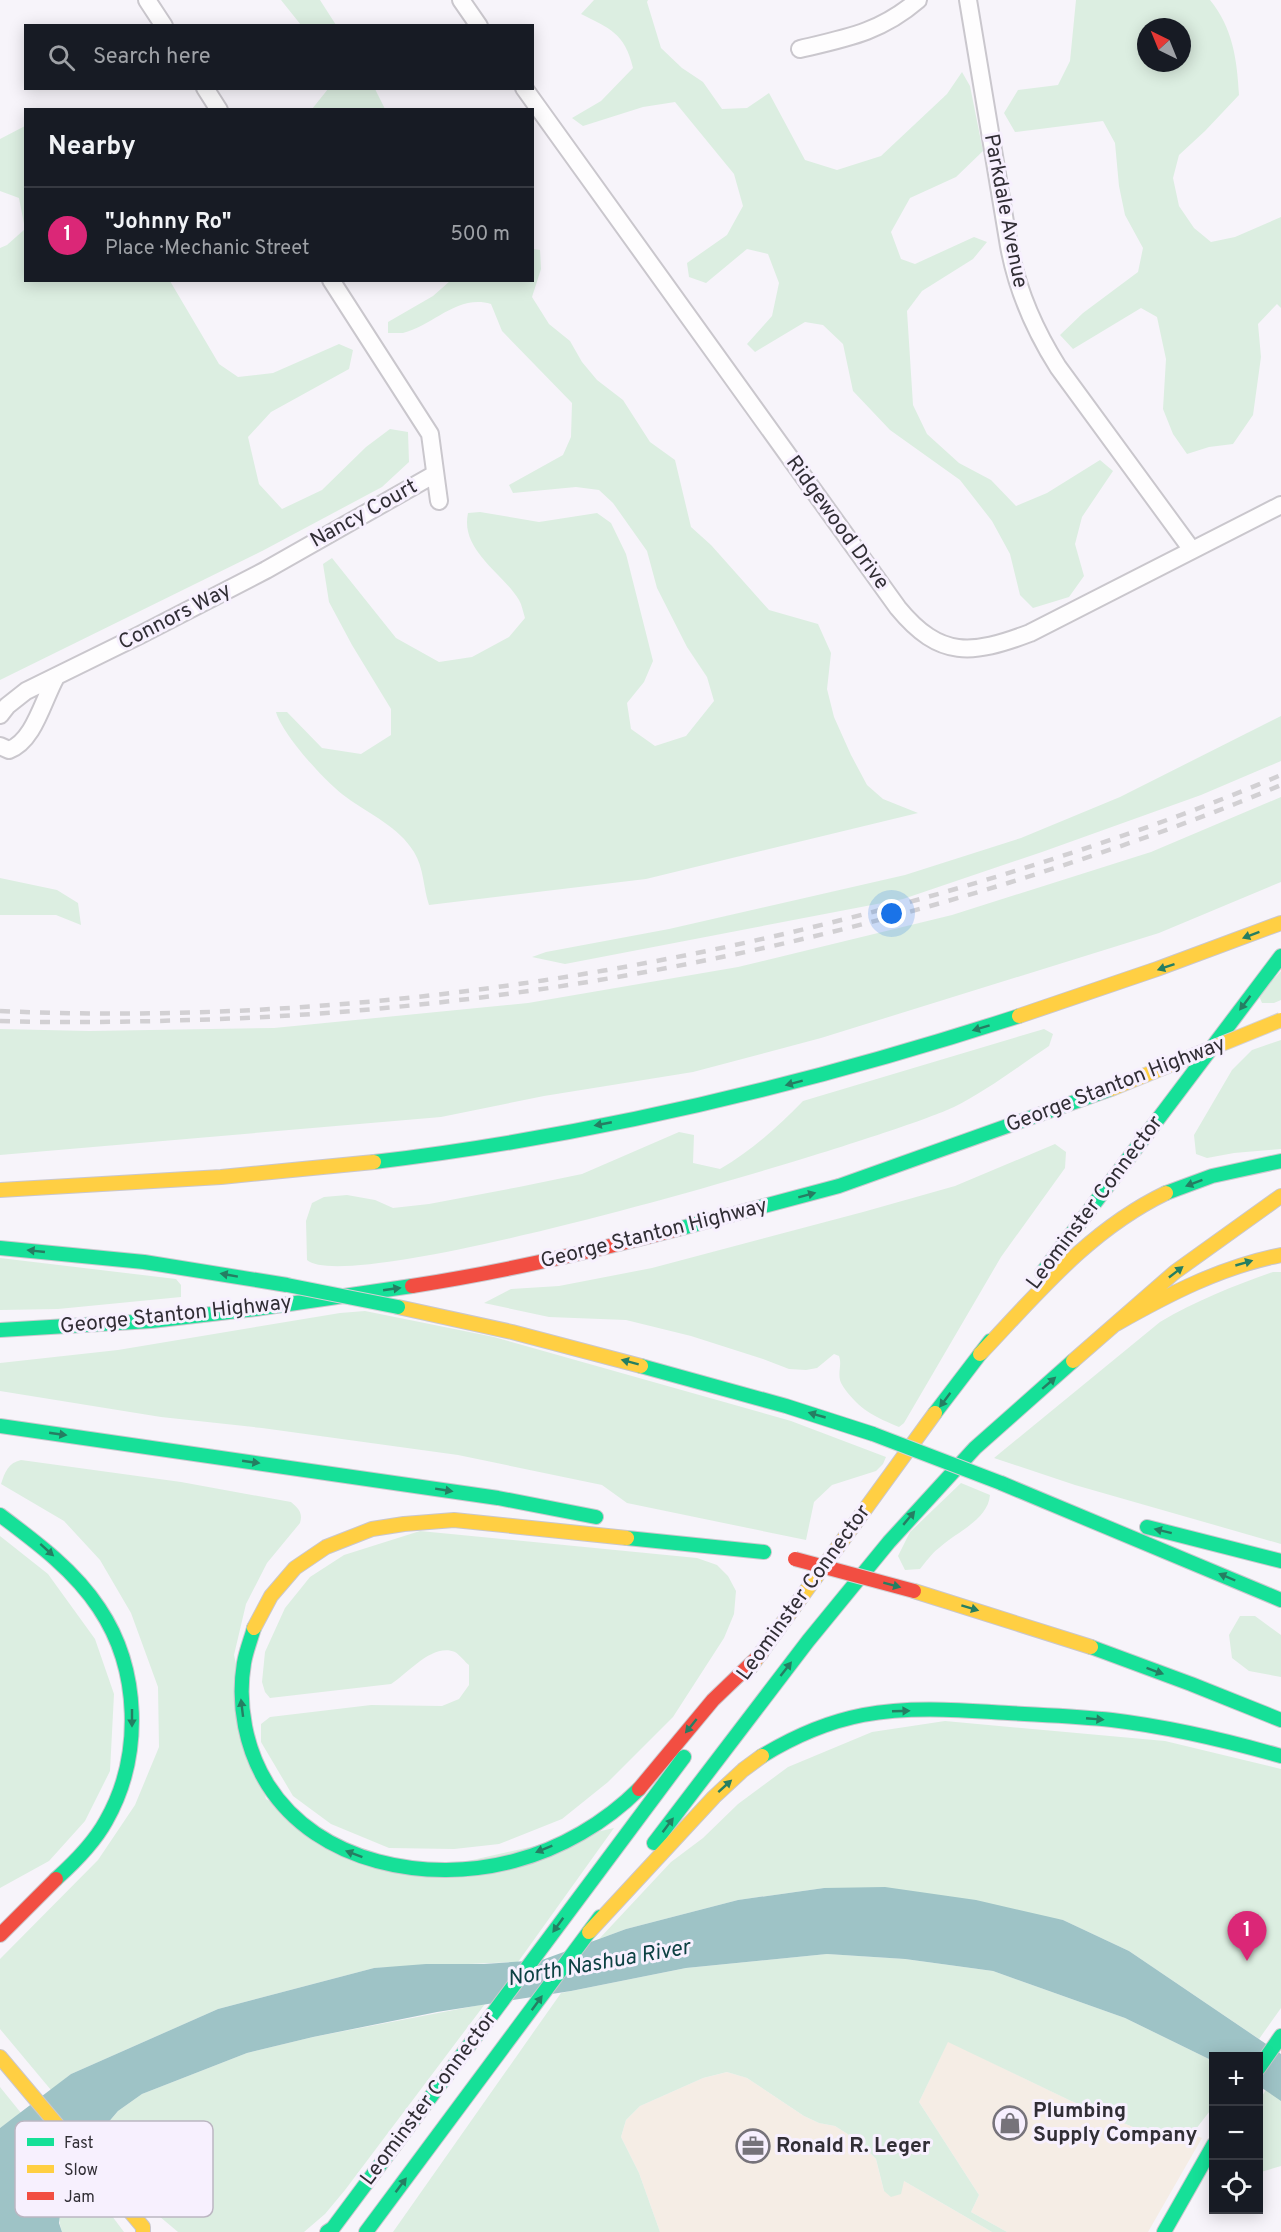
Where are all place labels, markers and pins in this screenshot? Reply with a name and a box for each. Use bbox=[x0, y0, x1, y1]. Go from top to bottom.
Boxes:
pin: 1 bbox=[1228, 1912, 1266, 1961]
place label: Plumbing Supply Company bbox=[1033, 2098, 1198, 2149]
shop icon: Plumbing Supply Company bbox=[992, 2105, 1028, 2141]
office icon: Ronald R. Leger bbox=[735, 2128, 771, 2164]
place label: Ronald R. Leger bbox=[776, 2133, 931, 2160]

